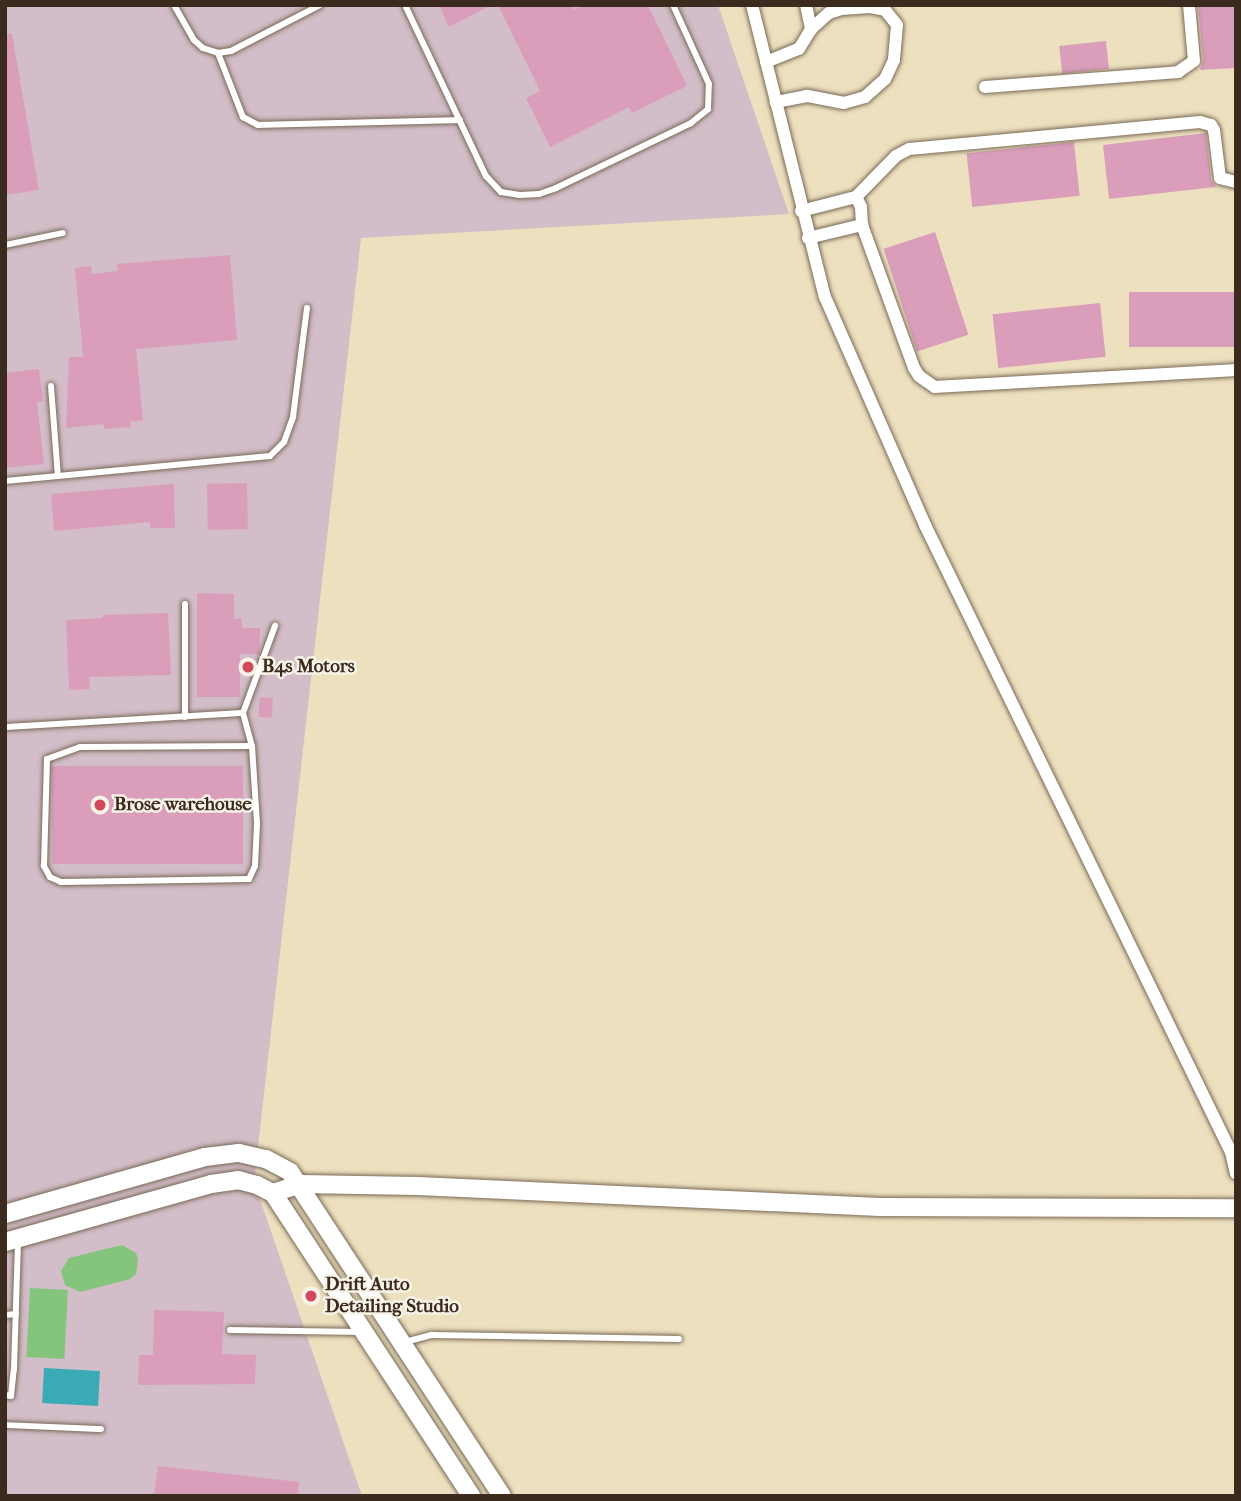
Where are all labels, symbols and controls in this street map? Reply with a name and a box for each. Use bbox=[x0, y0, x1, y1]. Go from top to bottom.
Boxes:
place label: B4s Motors bbox=[262, 656, 355, 678]
marker: B4s Motors bbox=[240, 659, 256, 675]
place label: Brose warehouse bbox=[114, 794, 252, 816]
marker: Brose warehouse bbox=[92, 797, 108, 813]
place label: Drift Auto Detailing Studio bbox=[325, 1274, 459, 1318]
marker: Drift Auto Detailing Studio bbox=[303, 1288, 319, 1304]

